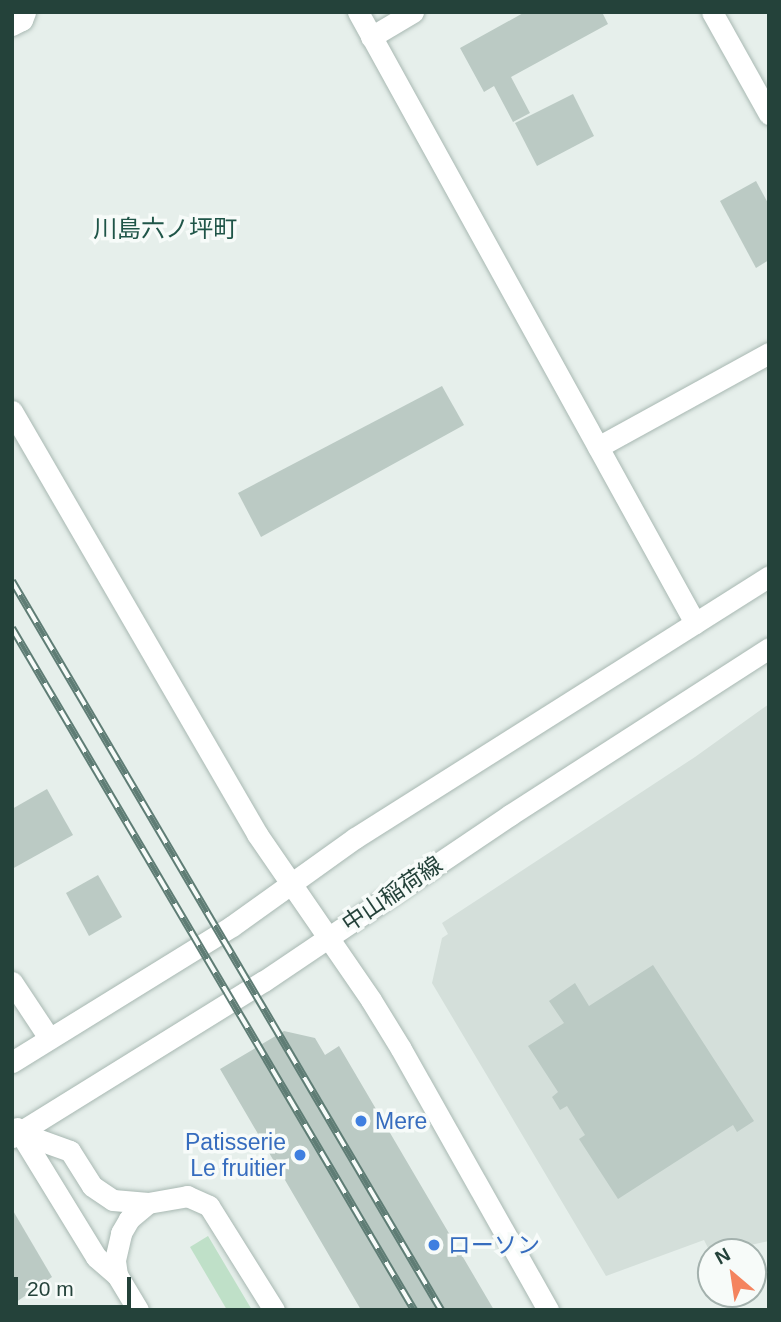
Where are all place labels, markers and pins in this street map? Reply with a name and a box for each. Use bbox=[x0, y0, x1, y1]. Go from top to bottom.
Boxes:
place label: Mere bbox=[375, 1107, 427, 1135]
marker: Mere bbox=[353, 1113, 369, 1129]
place label: Patisserie Le fruitier bbox=[185, 1128, 286, 1182]
marker: Patisserie Le fruitier bbox=[292, 1147, 308, 1163]
place label: ローソン bbox=[448, 1231, 540, 1259]
marker: ローソン bbox=[426, 1237, 442, 1253]

